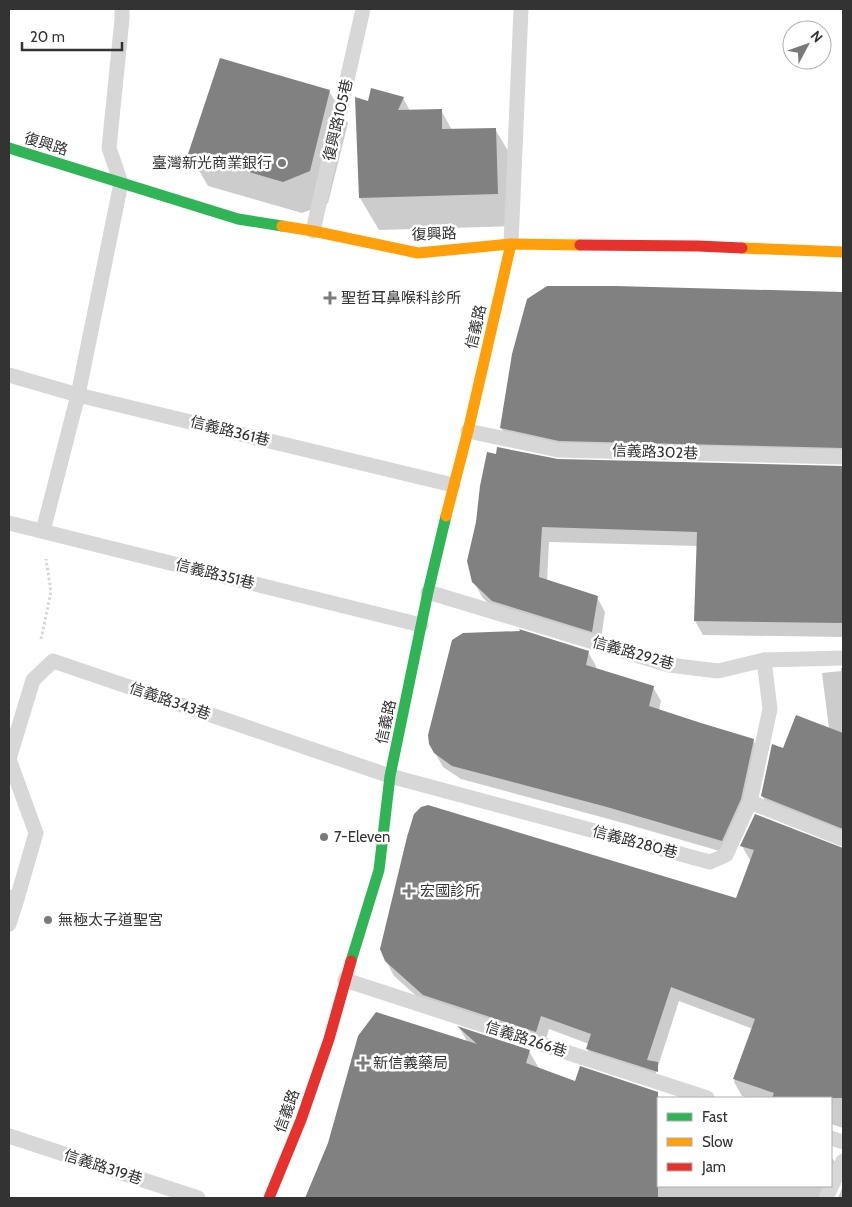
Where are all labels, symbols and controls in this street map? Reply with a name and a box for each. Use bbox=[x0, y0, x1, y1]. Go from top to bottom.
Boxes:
scale bar bbox=[22, 20, 122, 52]
north arrow bbox=[782, 20, 832, 70]
text: N bbox=[807, 27, 827, 46]
text: 20 m bbox=[30, 28, 65, 46]
street label: 復興路105巷 bbox=[320, 77, 356, 163]
street label: 復興路 bbox=[22, 129, 70, 159]
place label: 臺灣新光商業銀行 bbox=[152, 154, 272, 172]
marker: 臺灣新光商業銀行 bbox=[276, 157, 288, 169]
street label: 復興路 bbox=[411, 224, 457, 244]
place label: 聖哲耳鼻喉科診所 bbox=[341, 289, 461, 307]
marker: 聖哲耳鼻喉科診所 bbox=[323, 291, 337, 305]
street label: 信義路 bbox=[462, 303, 490, 351]
street label: 信義路361巷 bbox=[188, 412, 272, 450]
street label: 信義路302巷 bbox=[611, 441, 699, 463]
street label: 信義路351巷 bbox=[173, 555, 257, 593]
street label: 信義路292巷 bbox=[590, 633, 676, 673]
street label: 信義路343巷 bbox=[127, 679, 213, 723]
street label: 信義路 bbox=[373, 698, 399, 746]
street label: 信義路280巷 bbox=[590, 822, 680, 862]
place label: 7-Eleven bbox=[334, 828, 390, 846]
marker: 7-Eleven bbox=[318, 831, 330, 843]
place label: 宏國診所 bbox=[420, 882, 480, 900]
marker: 宏國診所 bbox=[402, 884, 416, 898]
place label: 無極太子道聖宮 bbox=[58, 911, 163, 929]
marker: 無極太子道聖宮 bbox=[42, 914, 54, 926]
street label: 信義路266巷 bbox=[483, 1017, 569, 1061]
place label: 新信義藥局 bbox=[373, 1054, 448, 1072]
marker: 新信義藥局 bbox=[357, 1057, 369, 1069]
street label: 信義路 bbox=[271, 1087, 303, 1135]
legend bbox=[657, 1097, 832, 1187]
text: Fast bbox=[702, 1108, 727, 1126]
text: Slow bbox=[702, 1133, 733, 1151]
street label: 信義路319巷 bbox=[61, 1146, 145, 1188]
text: Jam bbox=[701, 1158, 726, 1176]

